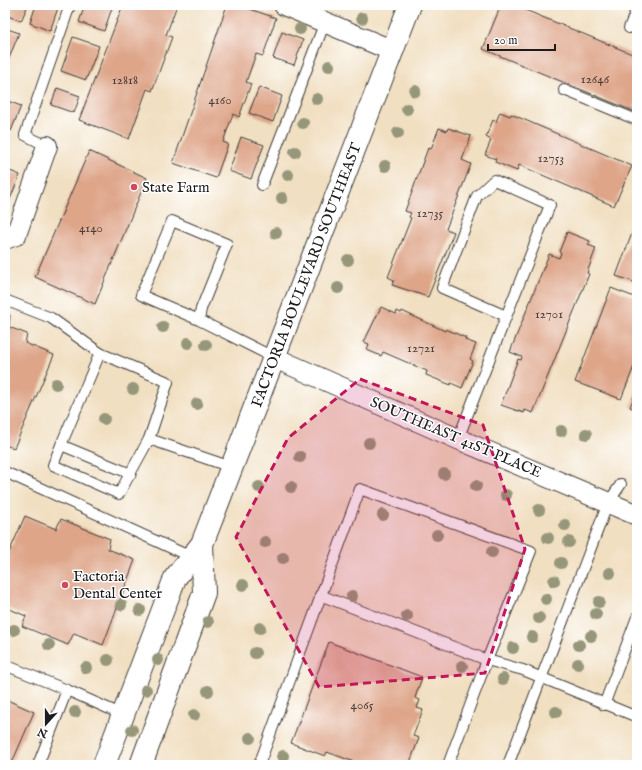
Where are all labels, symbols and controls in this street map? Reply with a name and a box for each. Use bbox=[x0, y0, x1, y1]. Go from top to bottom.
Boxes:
scale bar bbox=[488, 26, 555, 52]
text: 20 m bbox=[494, 33, 517, 48]
house number: 12646 bbox=[581, 71, 610, 88]
house number: 12818 bbox=[112, 72, 138, 89]
house number: 4160 bbox=[208, 92, 232, 109]
street label: FACTORIA BOULEVARD SOUTHEAST bbox=[247, 140, 366, 410]
house number: 12753 bbox=[538, 150, 564, 167]
place label: State Farm bbox=[142, 178, 210, 197]
marker: State Farm bbox=[129, 182, 139, 192]
house number: 12735 bbox=[417, 205, 444, 222]
house number: 4140 bbox=[79, 220, 103, 237]
house number: 12701 bbox=[535, 306, 563, 323]
house number: 12721 bbox=[407, 340, 435, 357]
street label: SOUTHEAST 41ST PLACE bbox=[367, 393, 544, 482]
place label: Factoria Dental Center bbox=[73, 567, 162, 603]
marker: Factoria Dental Center bbox=[60, 580, 70, 590]
house number: 4065 bbox=[351, 697, 374, 714]
north arrow bbox=[26, 704, 66, 744]
text: N bbox=[35, 724, 51, 741]

